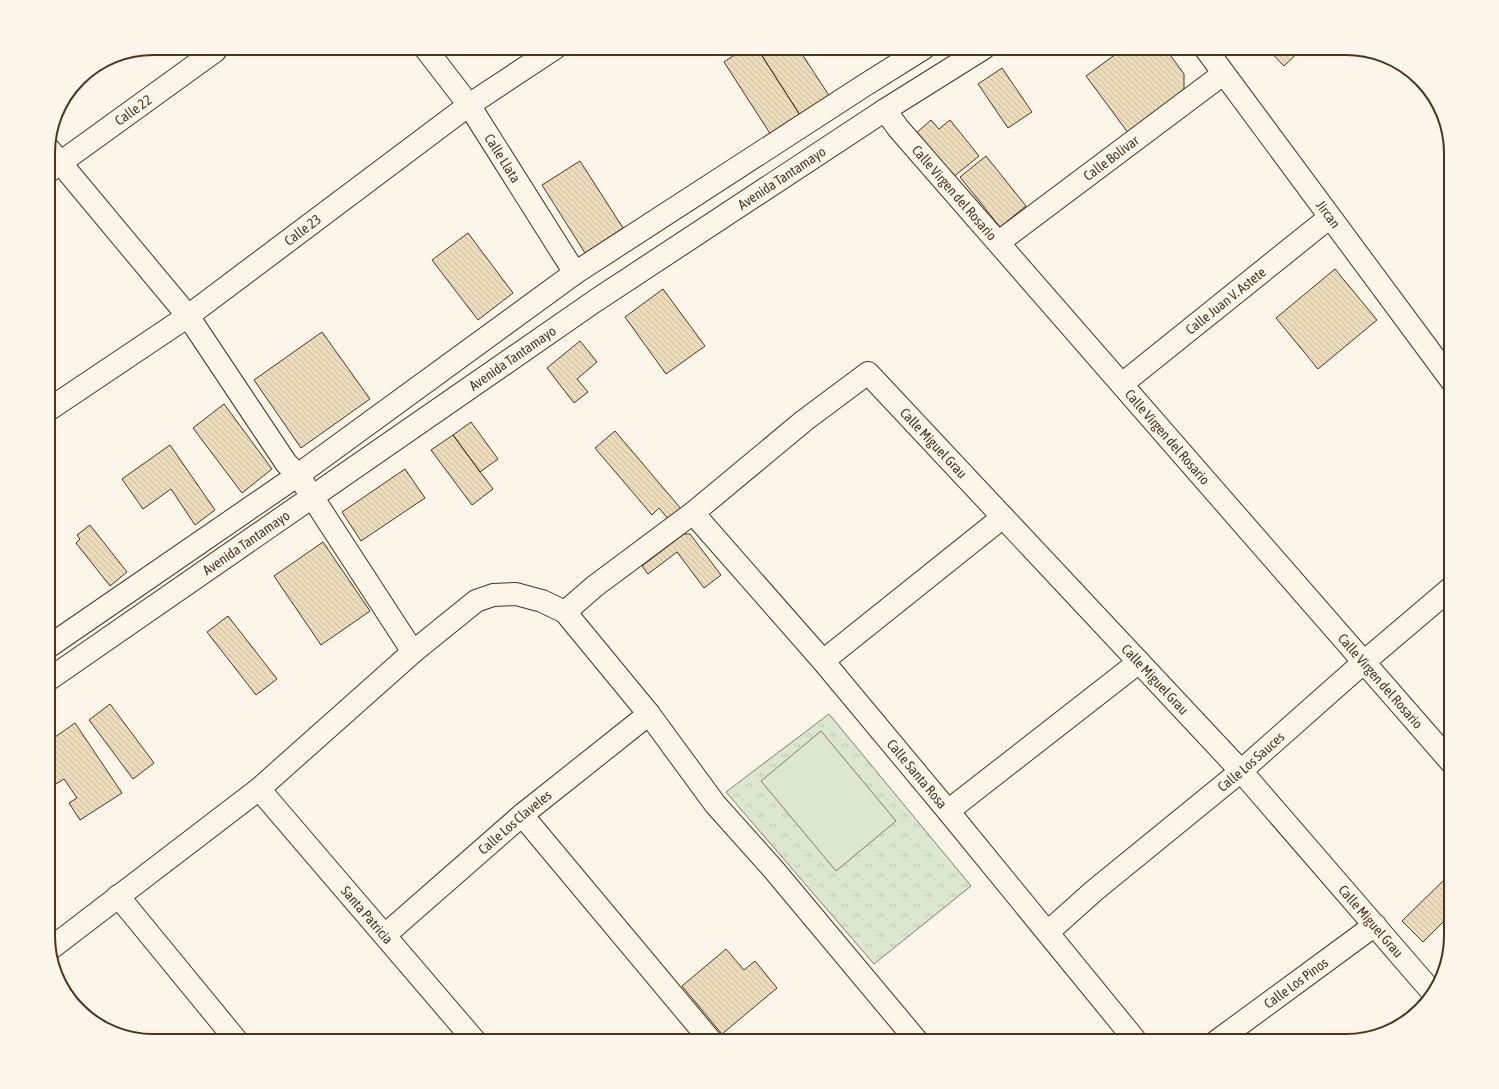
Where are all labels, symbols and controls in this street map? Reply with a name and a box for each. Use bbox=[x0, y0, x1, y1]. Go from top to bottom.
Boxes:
street label: Calle 22 bbox=[112, 91, 155, 129]
street label: Calle Llata bbox=[481, 131, 524, 186]
street label: Calle Bolivar bbox=[1080, 132, 1142, 184]
street label: Calle Virgen del Rosario bbox=[909, 142, 1000, 243]
street label: Avenida Tantamayo bbox=[735, 143, 829, 213]
street label: Jircan bbox=[1313, 197, 1344, 231]
street label: Calle 23 bbox=[281, 211, 324, 249]
street label: Calle Juan V. Astete bbox=[1182, 264, 1269, 338]
street label: Avenida Tantamayo bbox=[466, 323, 559, 394]
street label: Calle Virgen del Rosario bbox=[1122, 386, 1213, 488]
street label: Calle Miguel Grau bbox=[897, 405, 970, 481]
street label: Avenida Tantamayo bbox=[200, 507, 293, 578]
street label: Calle Virgen del Rosario bbox=[1335, 630, 1426, 732]
street label: Calle Miguel Grau bbox=[1118, 641, 1192, 718]
street label: Calle Los Sauces bbox=[1214, 728, 1288, 795]
street label: Calle Santa Rosa bbox=[884, 736, 951, 812]
street label: Calle Los Claveles bbox=[475, 787, 555, 858]
street label: Calle Miguel Grau bbox=[1335, 882, 1406, 961]
street label: Santa Patricia bbox=[338, 883, 396, 947]
street label: Calle Los Pinos bbox=[1261, 954, 1331, 1012]

